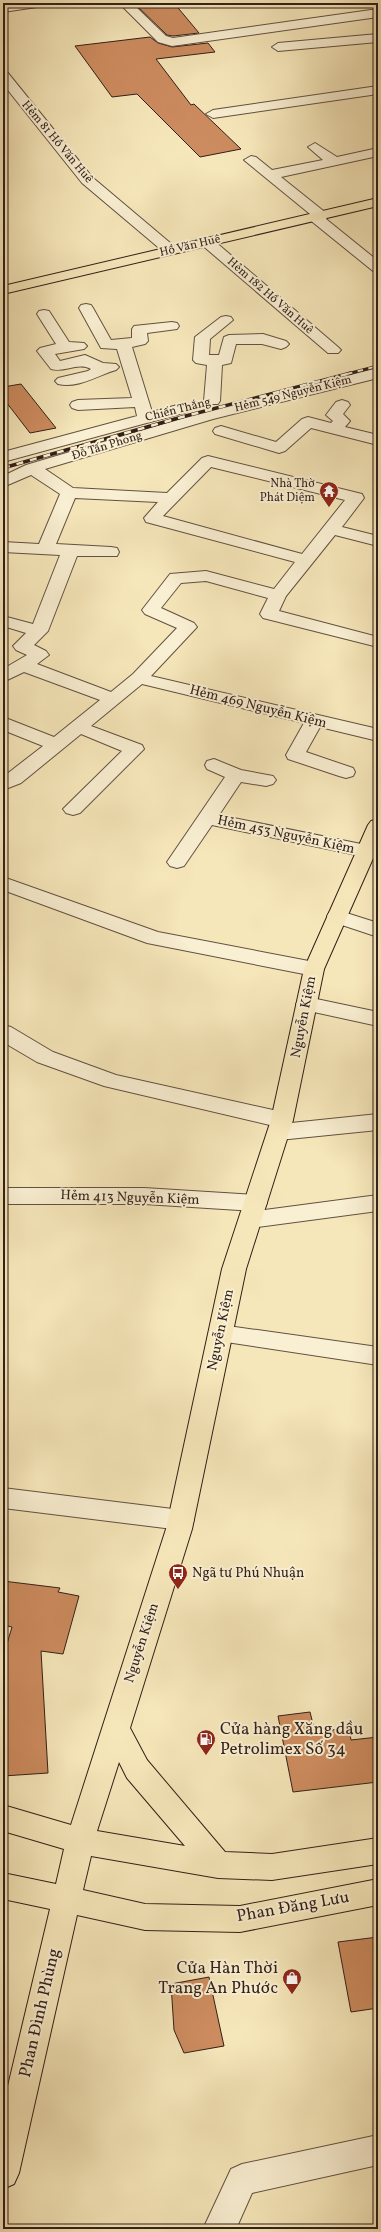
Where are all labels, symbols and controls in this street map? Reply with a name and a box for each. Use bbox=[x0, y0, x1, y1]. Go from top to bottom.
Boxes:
street label: Hẻm 81 Hồ Văn Huê bbox=[18, 97, 96, 187]
street label: Hồ Văn Huê bbox=[158, 231, 222, 261]
street label: Hẻm 182 Hồ Văn Huê bbox=[223, 254, 317, 338]
street label: Hẻm 549 Nguyễn Kiệm bbox=[233, 372, 354, 416]
street label: Chiến Thắng bbox=[144, 394, 212, 426]
street label: Đỗ Tấn Phong bbox=[70, 428, 144, 464]
place label: Nhà Thờ Phát Diệm bbox=[260, 476, 315, 506]
temple icon: Nhà Thờ Phát Diệm bbox=[318, 480, 340, 508]
street label: Hẻm 469 Nguyễn Kiệm bbox=[187, 681, 329, 733]
street label: Hẻm 453 Nguyễn Kiệm bbox=[216, 811, 356, 859]
street label: Nguyễn Kiệm bbox=[287, 974, 321, 1060]
street label: Hẻm 413 Nguyễn Kiệm bbox=[60, 1186, 200, 1210]
street label: Nguyễn Kiệm bbox=[203, 1287, 239, 1373]
bus stop icon: Ngã tư Phú Nhuận bbox=[167, 1562, 189, 1590]
place label: Ngã tư Phú Nhuận bbox=[192, 1564, 304, 1583]
street label: Nguyễn Kiệm bbox=[120, 1601, 164, 1685]
place label: Cửa hàng Xăng dầu Petrolimex Số 34 bbox=[220, 1718, 363, 1761]
fuel station icon: Cửa hàng Xăng dầu Petrolimex Số 34 bbox=[195, 1728, 217, 1756]
street label: Phan Đăng Lưu bbox=[235, 1886, 351, 1928]
street label: Phan Đình Phùng bbox=[14, 1946, 66, 2080]
place label: Cửa Hàn Thời Trang An Phước bbox=[158, 1957, 278, 2000]
shop icon: Cửa Hàn Thời Trang An Phước bbox=[281, 1967, 303, 1995]

